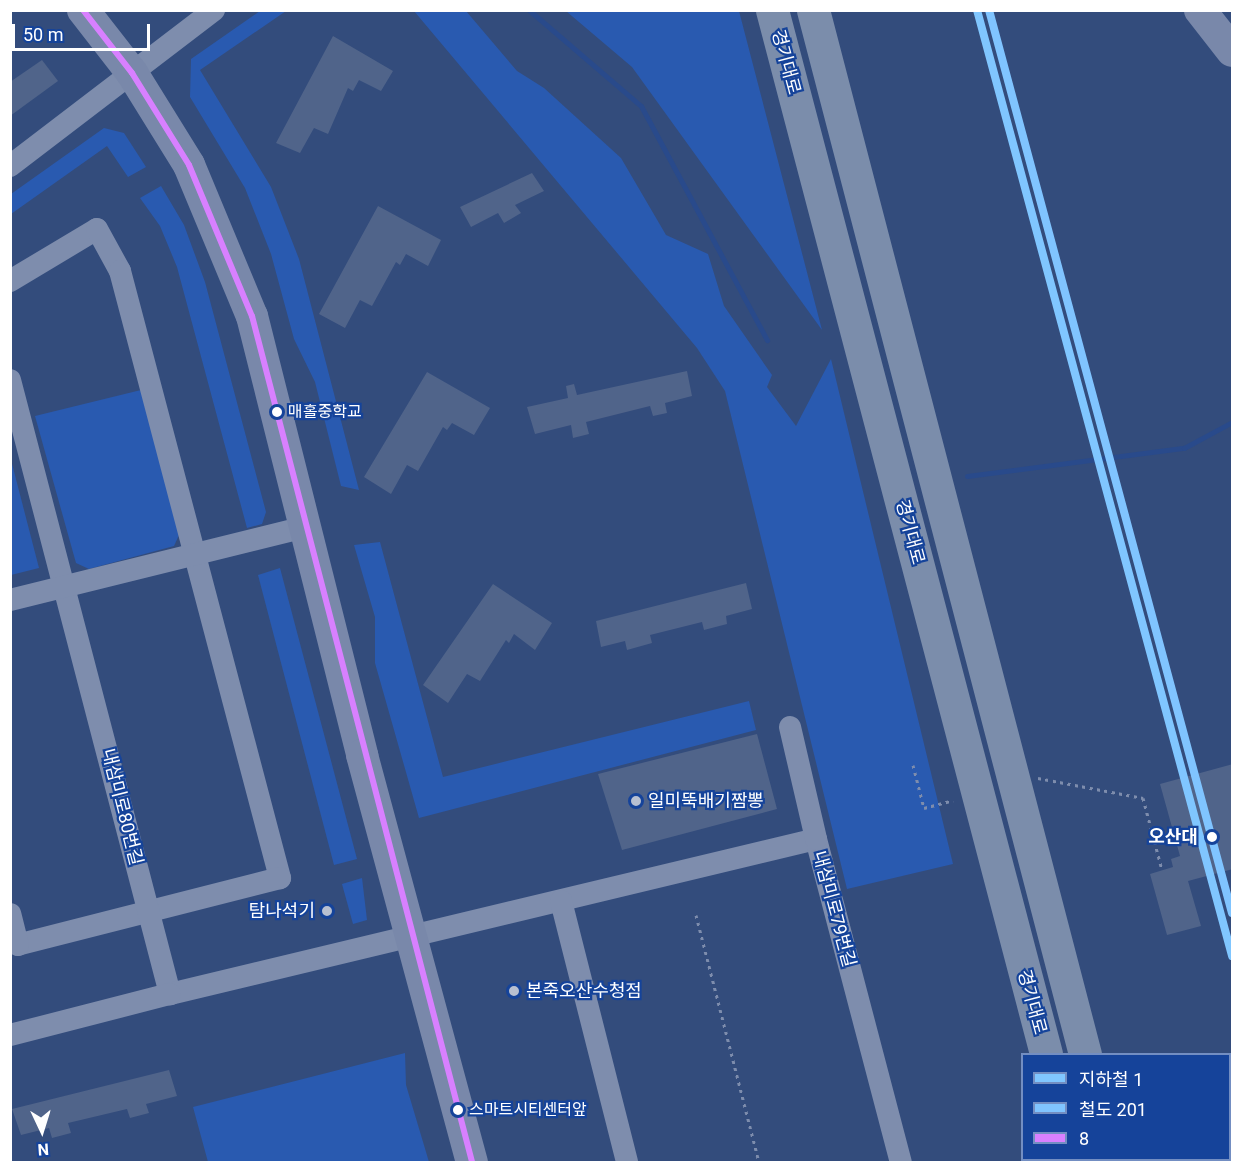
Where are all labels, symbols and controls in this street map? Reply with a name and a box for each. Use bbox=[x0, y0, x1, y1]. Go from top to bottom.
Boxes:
scale bar bbox=[15, 12, 153, 50]
text: 50 m bbox=[23, 24, 63, 45]
street label: 경기대로 bbox=[767, 27, 805, 97]
place label: 매홀중학교 bbox=[288, 402, 362, 422]
marker: 매홀중학교 bbox=[271, 406, 283, 418]
street label: 경기대로 bbox=[891, 497, 929, 567]
street label: 내삼미로80번길 bbox=[97, 746, 147, 868]
place label: 일미뚝배기짬뽕 bbox=[648, 790, 764, 812]
marker: 일미뚝배기짬뽕 bbox=[629, 794, 643, 808]
place label: 오산대 bbox=[1148, 826, 1198, 848]
marker: 오산대 bbox=[1203, 828, 1221, 846]
street label: 내삼미로79번길 bbox=[808, 848, 860, 970]
place label: 탐나석기 bbox=[249, 900, 315, 922]
marker: 탐나석기 bbox=[320, 904, 334, 918]
street label: 경기대로 bbox=[1013, 967, 1051, 1037]
place label: 본죽오산수청점 bbox=[526, 980, 642, 1002]
marker: 본죽오산수청점 bbox=[507, 984, 521, 998]
legend bbox=[1021, 1053, 1231, 1161]
text: 지하철 1 bbox=[1079, 1069, 1143, 1090]
text: 철도 201 bbox=[1079, 1099, 1147, 1120]
place label: 스마트시티센터앞 bbox=[469, 1100, 587, 1120]
north arrow bbox=[12, 1101, 72, 1161]
marker: 스마트시티센터앞 bbox=[452, 1104, 464, 1116]
text: 8 bbox=[1079, 1128, 1089, 1149]
text: N bbox=[37, 1140, 50, 1159]

